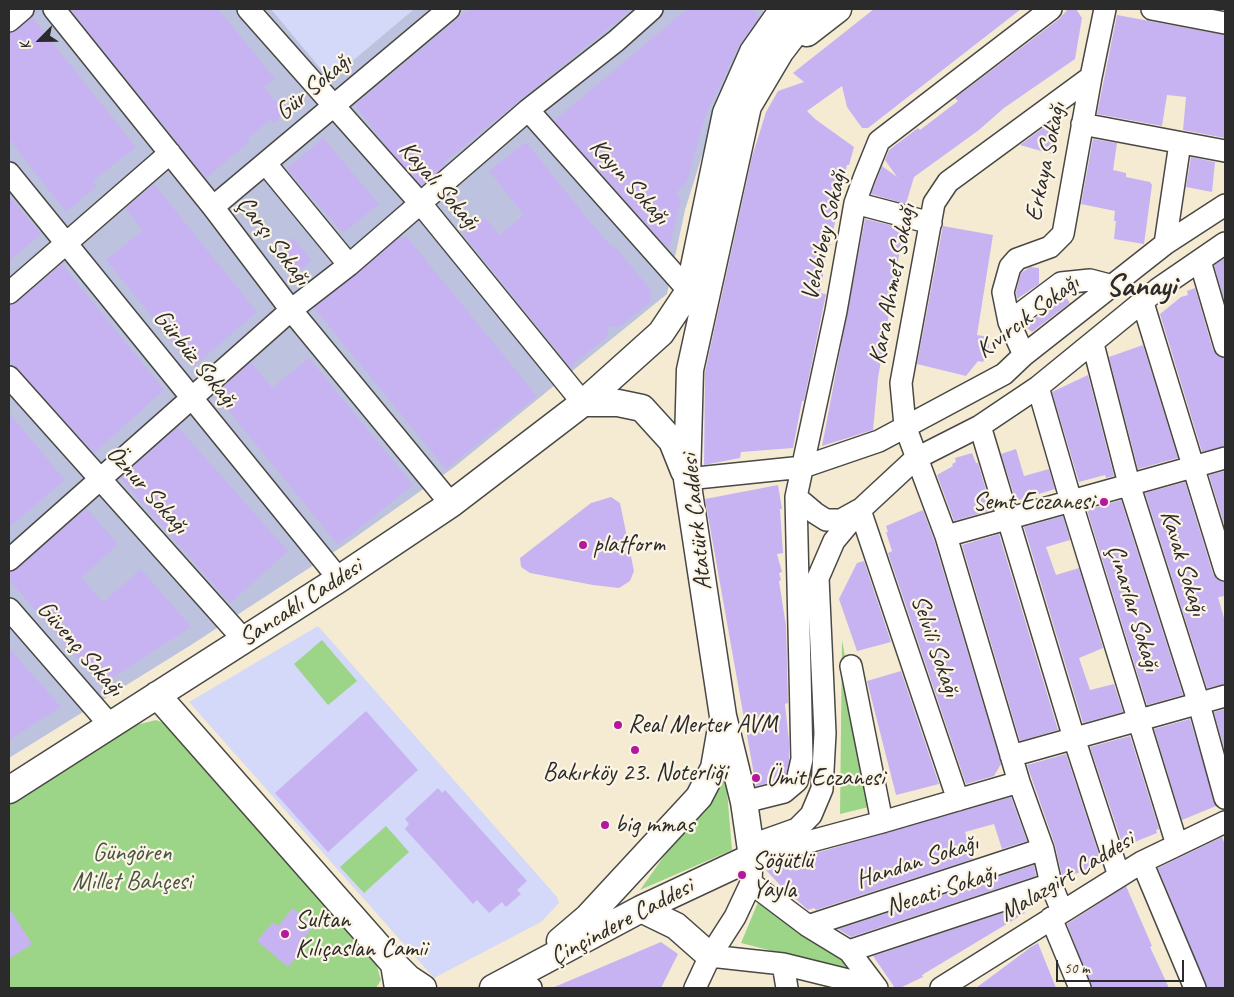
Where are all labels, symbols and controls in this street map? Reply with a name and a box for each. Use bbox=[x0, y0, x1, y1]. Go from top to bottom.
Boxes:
north arrow bbox=[15, 15, 65, 65]
text: K bbox=[17, 39, 35, 53]
street label: Gür Sokağı bbox=[270, 47, 358, 127]
street label: Erkaya Sokağı bbox=[1019, 100, 1073, 224]
street label: Kayın Sokağı bbox=[582, 133, 676, 231]
street label: Kayalı Sokağı bbox=[392, 135, 486, 237]
street label: Vehbibey Sokağı bbox=[795, 166, 855, 304]
street label: Çarşı Sokağı bbox=[230, 190, 316, 292]
street label: Kara Ahmet Sokağı bbox=[863, 201, 923, 367]
street label: Kıvırcık Sokağı bbox=[971, 269, 1085, 365]
district label: Sanayi bbox=[1106, 269, 1176, 305]
street label: Gürbüz Sokağı bbox=[146, 304, 244, 414]
street label: Öznur Sokağı bbox=[99, 439, 195, 541]
street label: Atatürk Caddesi bbox=[675, 452, 719, 592]
place label: Semt Eczanesi bbox=[972, 487, 1094, 517]
marker: Semt Eczanesi bbox=[1098, 496, 1110, 508]
street label: Kavak Sokağı bbox=[1153, 507, 1213, 619]
place label: platform bbox=[593, 530, 665, 560]
marker: platform bbox=[577, 539, 589, 551]
street label: Çınarlar Sokağı bbox=[1100, 541, 1166, 675]
street label: Sancaklı Caddesi bbox=[234, 552, 368, 654]
street label: Selvili Sokağı bbox=[904, 591, 966, 701]
street label: Güvenç Sokağı bbox=[30, 595, 130, 703]
place label: Real Merter AVM bbox=[628, 710, 777, 740]
marker: Real Merter AVM bbox=[612, 719, 624, 731]
marker: Bakırköy 23. Noterliği bbox=[629, 744, 641, 756]
place label: Bakırköy 23. Noterliği bbox=[543, 758, 727, 788]
place label: Ümit Eczanesi bbox=[766, 763, 885, 793]
marker: Ümit Eczanesi bbox=[750, 772, 762, 784]
place label: big mmas bbox=[615, 810, 694, 840]
marker: big mmas bbox=[599, 819, 611, 831]
street label: Malazgirt Caddesi bbox=[994, 825, 1140, 929]
street label: Handan Sokağı bbox=[852, 828, 982, 896]
park label: Güngören Millet Bahçesi bbox=[72, 838, 192, 897]
place label: Söğütlü Yayla bbox=[752, 846, 813, 905]
street label: Necati Sokağı bbox=[882, 859, 1000, 923]
marker: Söğütlü Yayla bbox=[736, 869, 748, 881]
street label: Çinçindere Caddesi bbox=[545, 872, 699, 972]
place label: Sultan Kılıçaslan Camii bbox=[295, 905, 427, 964]
marker: Sultan Kılıçaslan Camii bbox=[279, 928, 291, 940]
scale bar bbox=[1059, 950, 1186, 982]
text: 50 m bbox=[1064, 959, 1090, 978]

